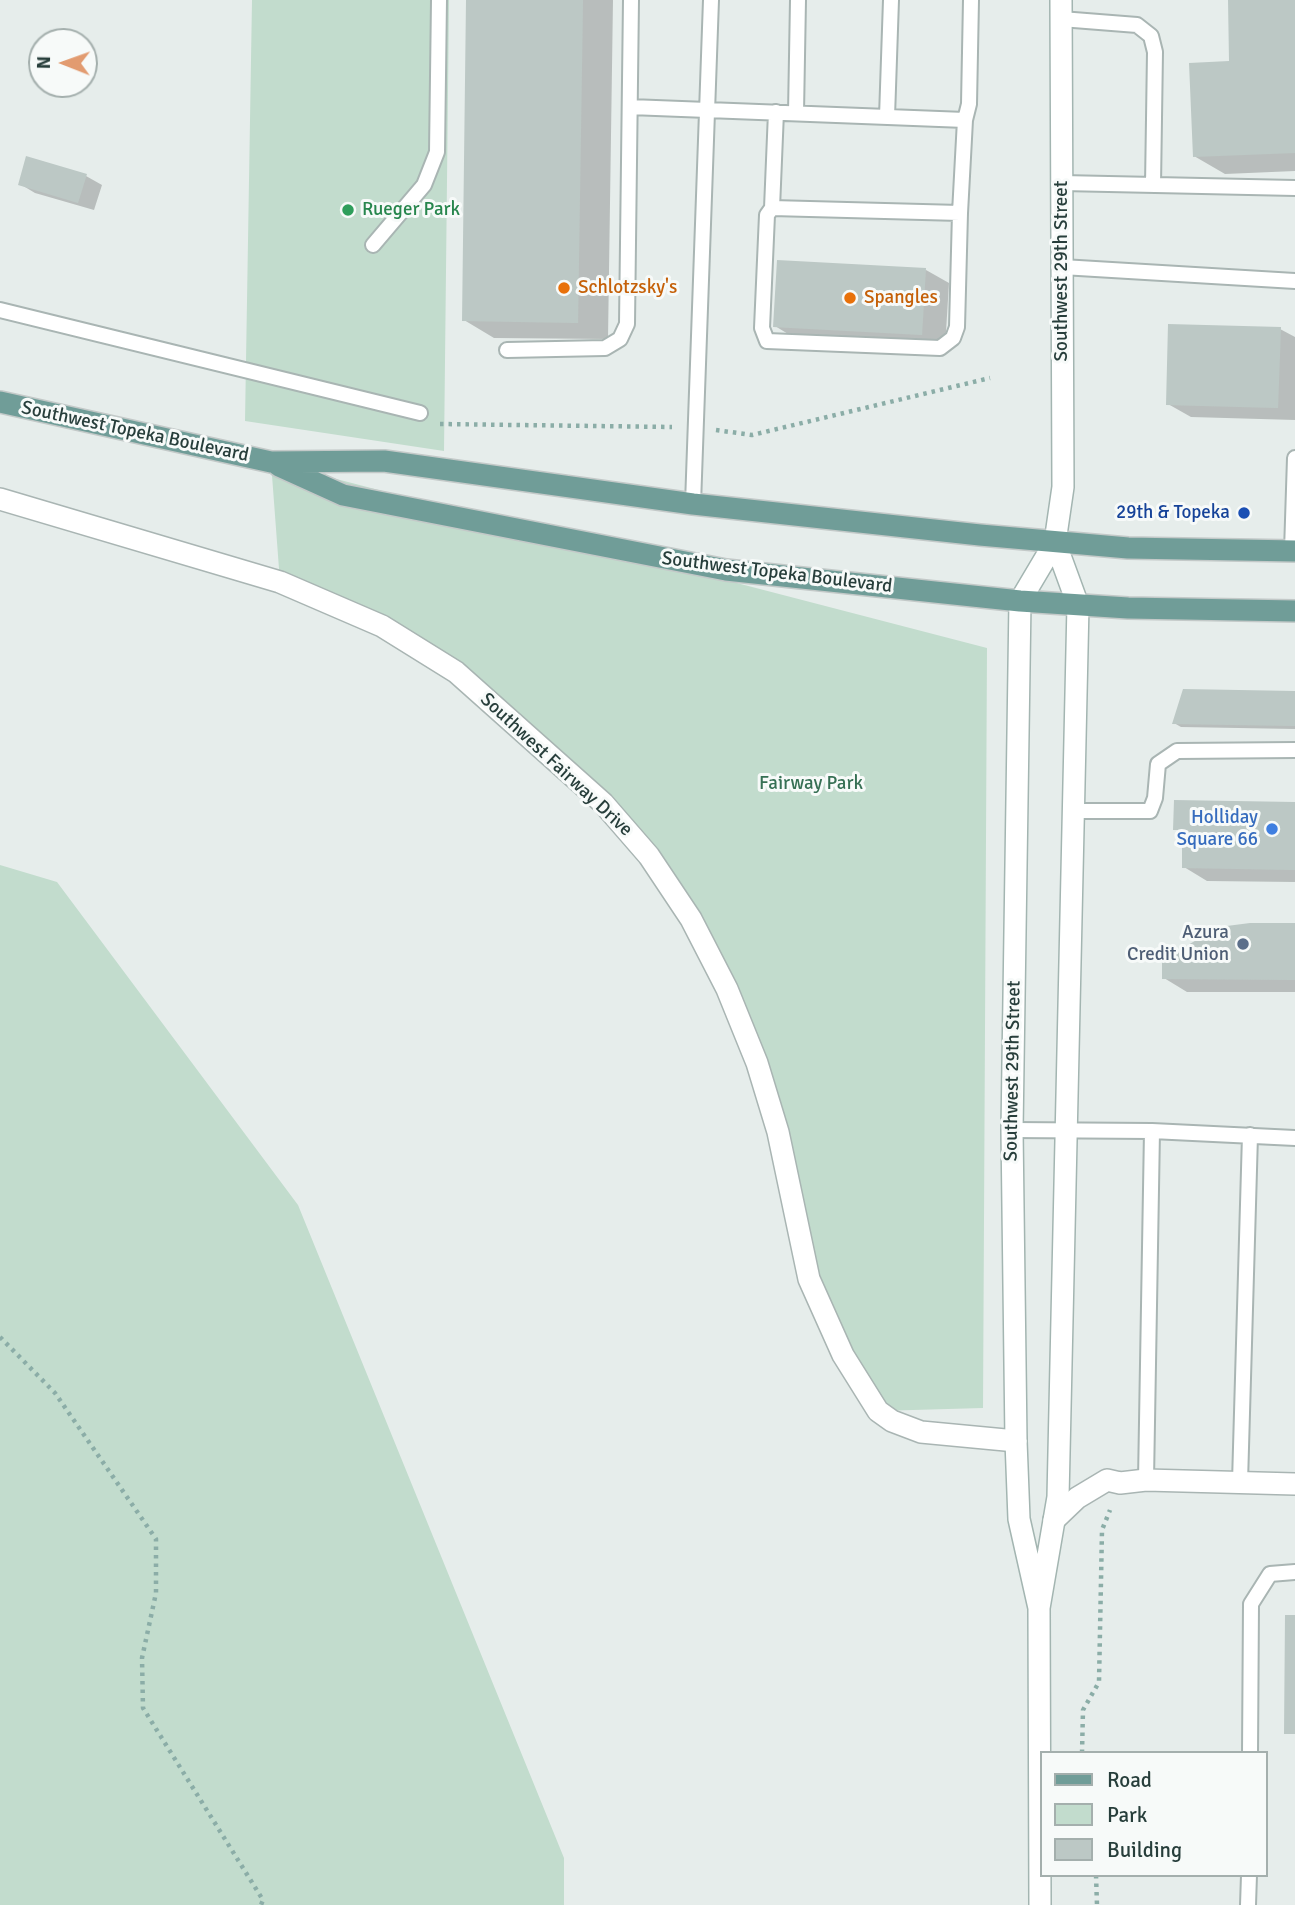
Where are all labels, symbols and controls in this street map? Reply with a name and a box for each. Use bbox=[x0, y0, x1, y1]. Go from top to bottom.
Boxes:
north arrow bbox=[28, 28, 98, 98]
text: N bbox=[32, 56, 56, 69]
street label: Southwest 29th Street bbox=[1051, 181, 1073, 361]
place label: Rueger Park bbox=[362, 199, 460, 221]
marker: Rueger Park bbox=[340, 202, 356, 218]
place label: Schlotzsky's bbox=[578, 277, 677, 299]
marker: Schlotzsky's bbox=[556, 280, 572, 296]
place label: Spangles bbox=[864, 287, 938, 309]
marker: Spangles bbox=[842, 290, 858, 306]
street label: Southwest Topeka Boulevard bbox=[19, 397, 251, 467]
place label: 29th & Topeka bbox=[1116, 502, 1230, 524]
marker: 29th & Topeka bbox=[1236, 505, 1252, 521]
street label: Southwest Topeka Boulevard bbox=[661, 548, 893, 598]
street label: Southwest Fairway Drive bbox=[475, 689, 637, 841]
park label: Fairway Park bbox=[759, 773, 863, 795]
place label: Holliday Square 66 bbox=[1177, 807, 1258, 851]
marker: Holliday Square 66 bbox=[1264, 821, 1280, 837]
place label: Azura Credit Union bbox=[1127, 922, 1229, 966]
marker: Azura Credit Union bbox=[1235, 936, 1251, 952]
street label: Southwest 29th Street bbox=[1000, 980, 1026, 1162]
legend bbox=[1040, 1751, 1267, 1877]
text: Road bbox=[1107, 1767, 1152, 1793]
text: Park bbox=[1107, 1802, 1147, 1828]
text: Building bbox=[1107, 1837, 1182, 1863]

